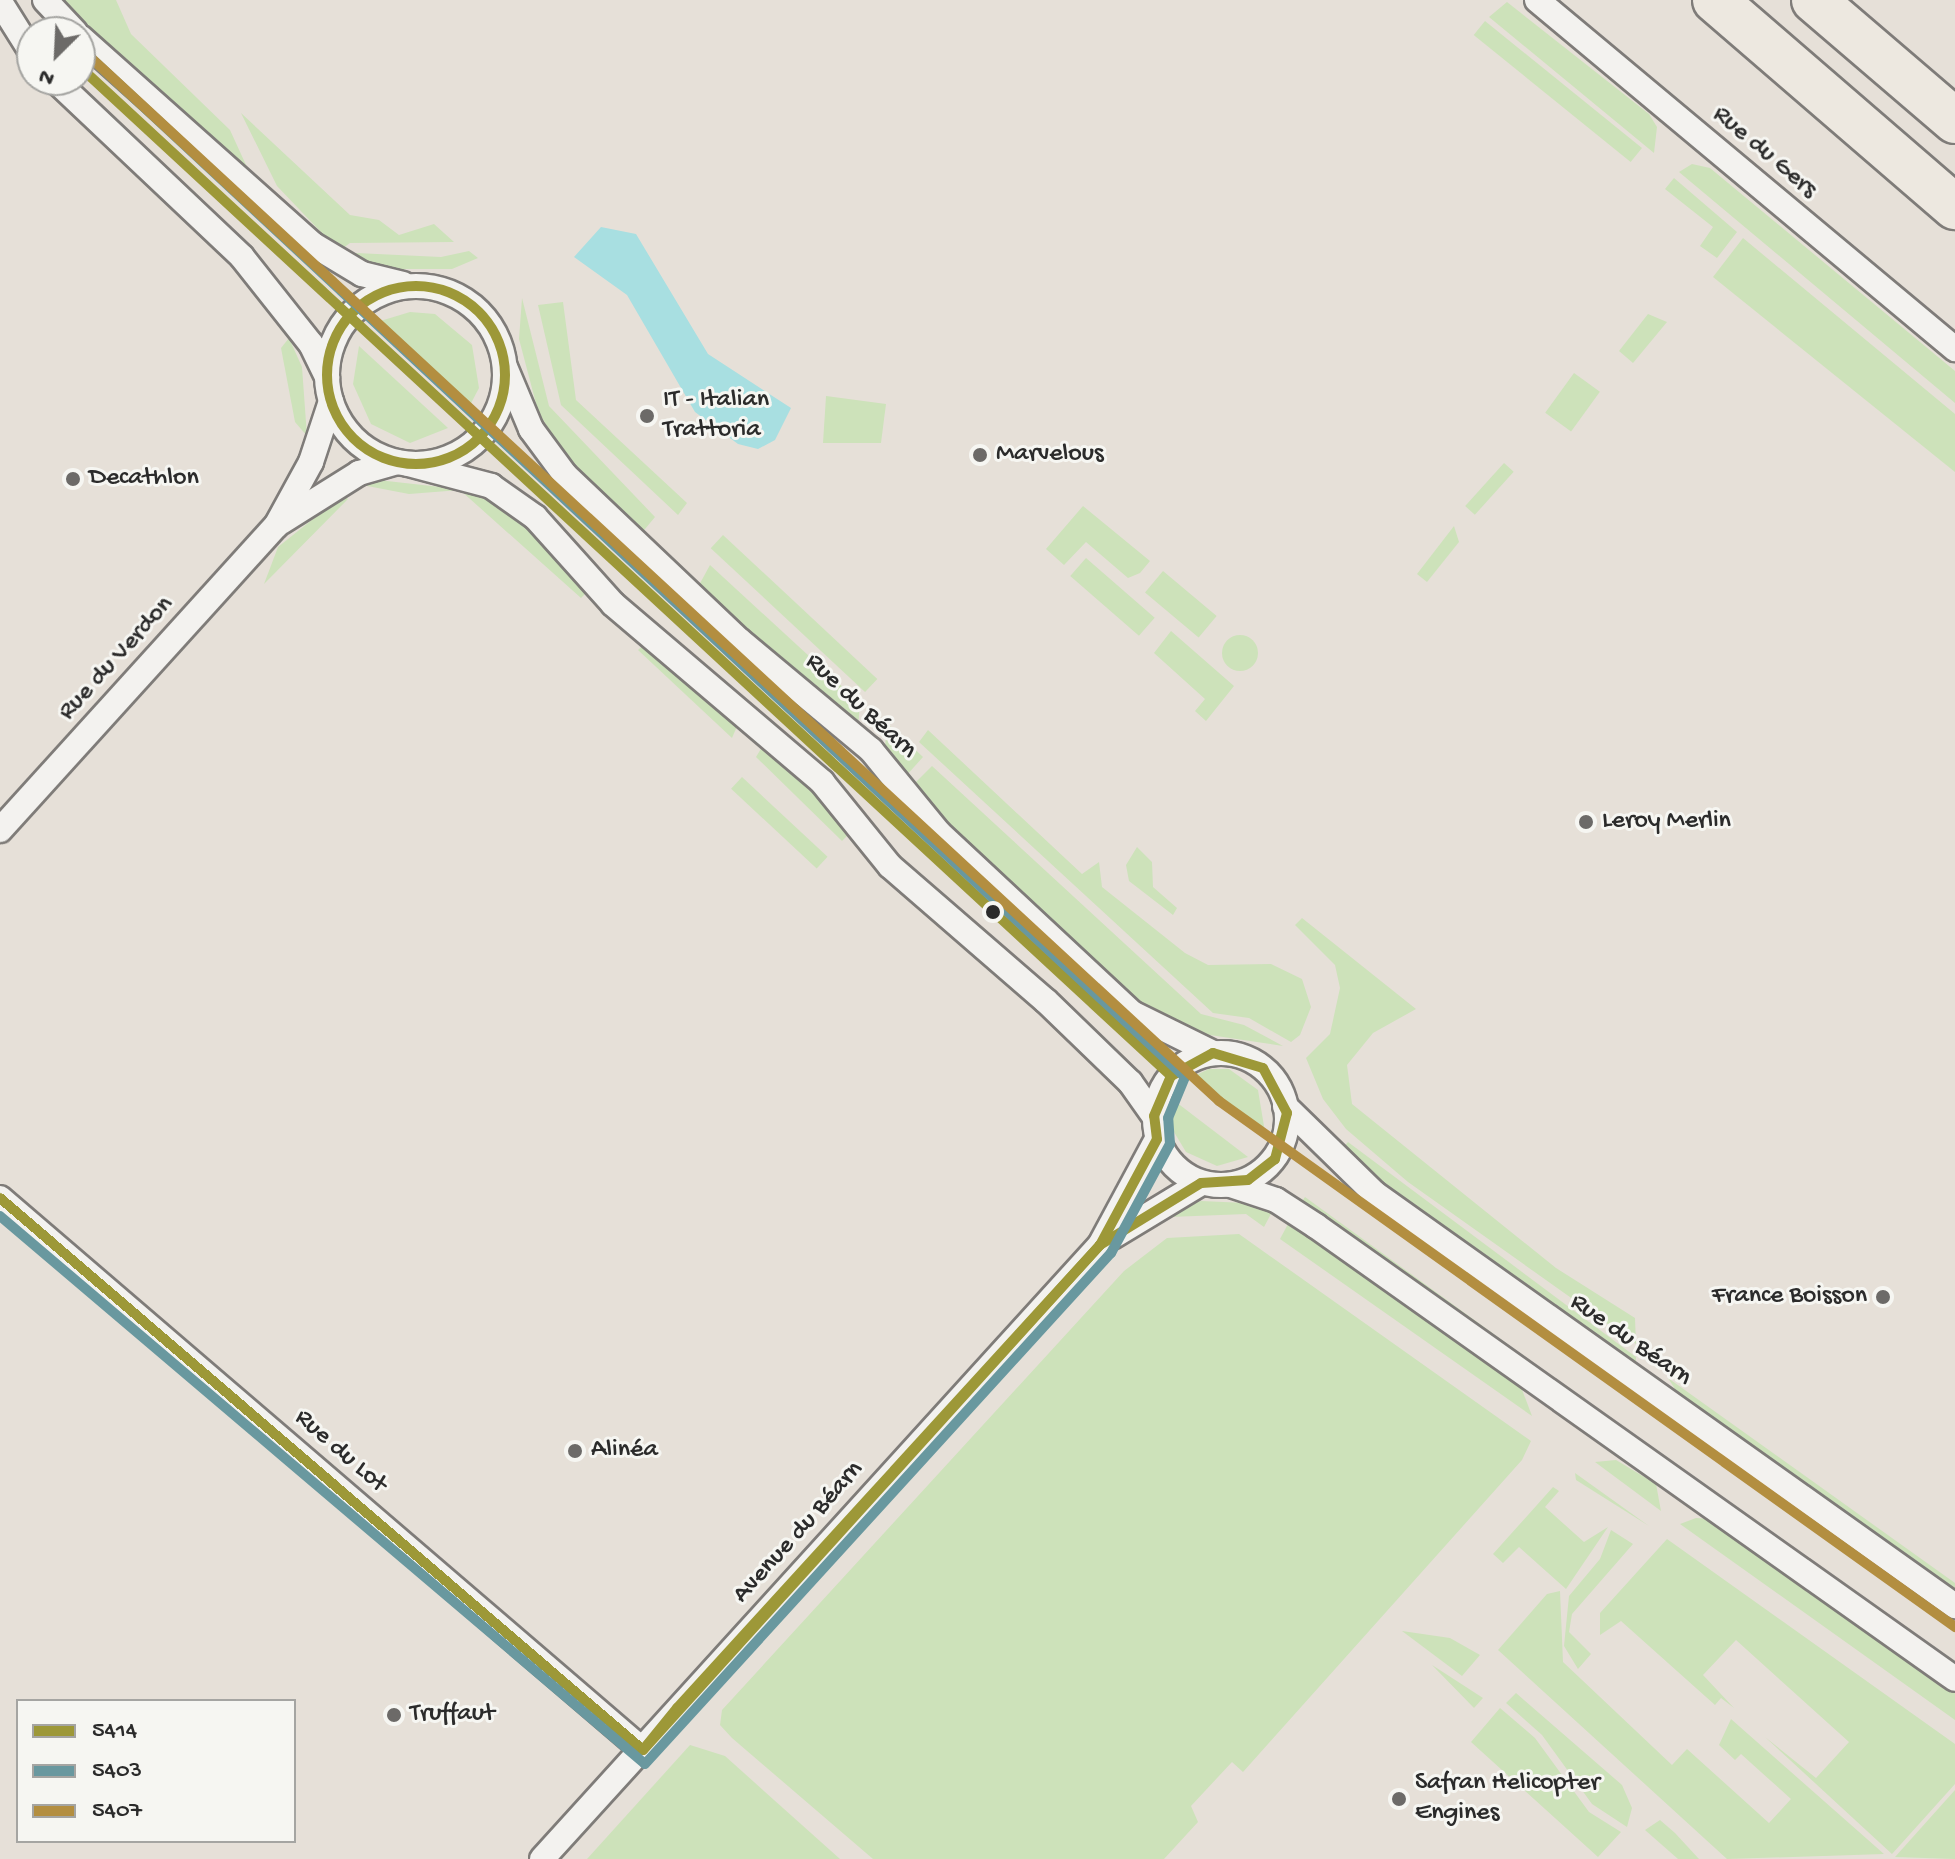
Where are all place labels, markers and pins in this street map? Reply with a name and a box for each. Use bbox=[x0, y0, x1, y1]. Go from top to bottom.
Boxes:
place label: IT - Italian Trattoria bbox=[663, 385, 769, 446]
marker: IT - Italian Trattoria bbox=[638, 407, 656, 425]
place label: Marvelous bbox=[996, 439, 1104, 471]
marker: Marvelous bbox=[971, 446, 989, 464]
place label: Decathlon bbox=[89, 463, 199, 495]
marker: Decathlon bbox=[64, 470, 82, 488]
place label: Leroy Merlin bbox=[1602, 806, 1731, 838]
marker: Leroy Merlin bbox=[1577, 813, 1595, 831]
unlabelled marker bbox=[985, 904, 1001, 920]
place label: France Boisson bbox=[1712, 1281, 1867, 1313]
marker: France Boisson bbox=[1874, 1288, 1892, 1306]
place label: Alinéa bbox=[591, 1435, 658, 1467]
marker: Alinéa bbox=[566, 1442, 584, 1460]
place label: Truffaut bbox=[410, 1699, 495, 1731]
marker: Truffaut bbox=[385, 1706, 403, 1724]
place label: Safran Helicopter Engines bbox=[1415, 1768, 1600, 1830]
marker: Safran Helicopter Engines bbox=[1390, 1790, 1408, 1808]

